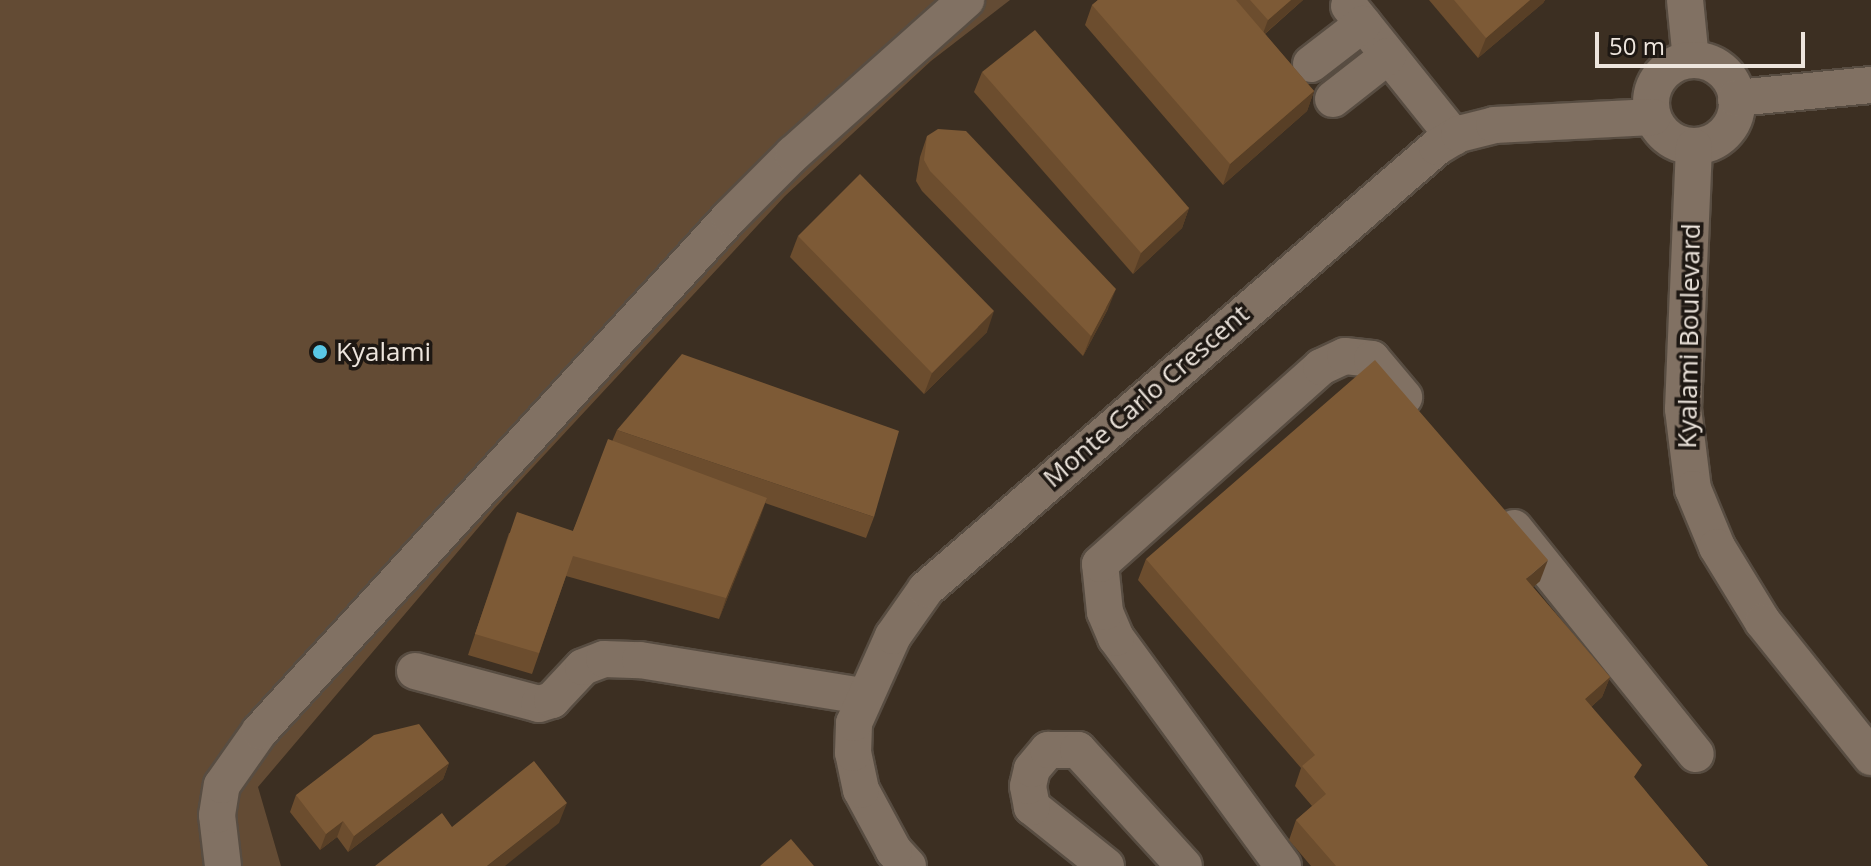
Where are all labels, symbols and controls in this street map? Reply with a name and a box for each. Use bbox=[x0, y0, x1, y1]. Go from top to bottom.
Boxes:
scale bar bbox=[1599, 16, 1809, 66]
text: 50 m bbox=[1609, 29, 1665, 62]
street label: Kyalami Boulevard bbox=[1671, 223, 1707, 449]
street label: Monte Carlo Crescent bbox=[1037, 298, 1255, 494]
place label: Kyalami bbox=[336, 336, 431, 368]
marker: Kyalami bbox=[311, 343, 329, 361]

